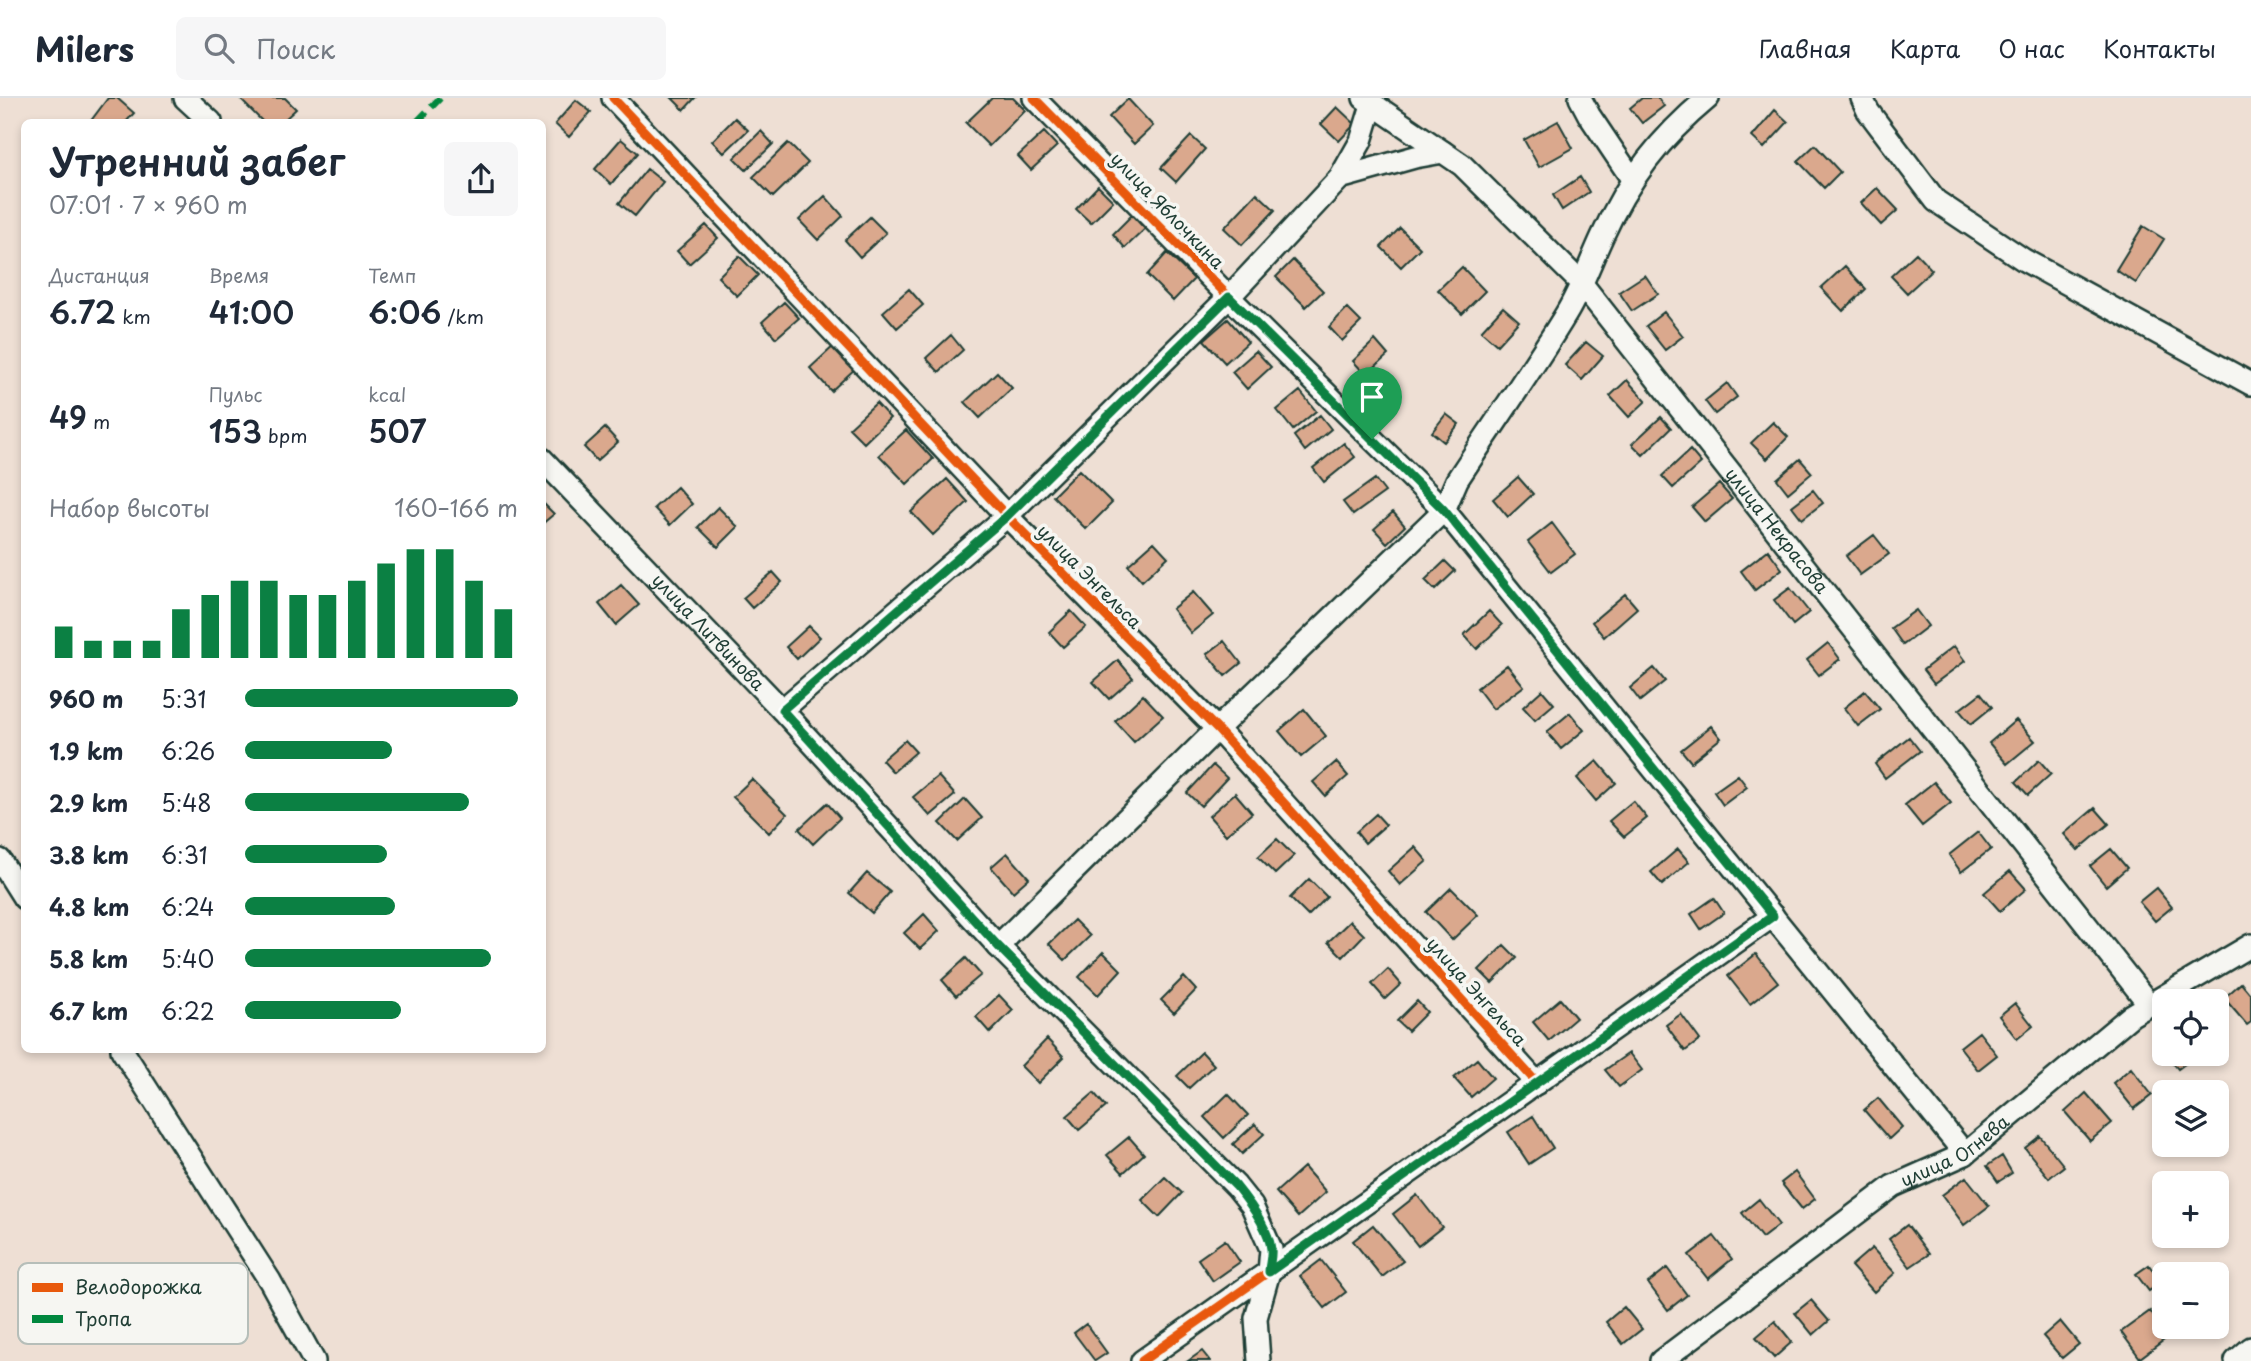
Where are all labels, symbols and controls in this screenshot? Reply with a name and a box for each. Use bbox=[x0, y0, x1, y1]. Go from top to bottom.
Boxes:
search box bbox=[176, 17, 666, 80]
text: Milers bbox=[35, 23, 134, 73]
icon: search bbox=[200, 29, 238, 67]
text: Поиск bbox=[256, 29, 335, 68]
text: Главная bbox=[1759, 30, 1852, 66]
text: Карта bbox=[1890, 30, 1960, 66]
text: О нас bbox=[1998, 30, 2065, 66]
text: Контакты bbox=[2103, 30, 2216, 66]
text: Утренний забег bbox=[49, 132, 345, 189]
button: share bbox=[444, 142, 518, 216]
street label: улица Яблочкина bbox=[1105, 145, 1232, 275]
text: 07:01 · 7 × 960 m bbox=[49, 187, 248, 222]
text: Дистанция bbox=[49, 261, 150, 289]
text: Время bbox=[209, 261, 269, 289]
text: Темп bbox=[368, 261, 416, 289]
text: 6.72 bbox=[49, 289, 116, 334]
text: 41:00 bbox=[209, 289, 294, 334]
text: 6:06 bbox=[368, 289, 441, 334]
text: km bbox=[116, 302, 151, 330]
text: /km bbox=[441, 302, 484, 330]
pin bbox=[1342, 367, 1402, 439]
icon: arrive bbox=[1353, 378, 1391, 416]
text: Пульс bbox=[209, 380, 262, 408]
text: kcal bbox=[368, 380, 406, 408]
text: 49 bbox=[49, 394, 87, 439]
text: m bbox=[87, 407, 110, 435]
text: 153 bbox=[209, 408, 262, 453]
text: 507 bbox=[368, 408, 426, 453]
text: bpm bbox=[262, 421, 307, 449]
street label: улица Некрасова bbox=[1719, 461, 1836, 599]
text: Набор высоты bbox=[49, 490, 210, 525]
text: 160–166 m bbox=[394, 490, 518, 525]
street label: улица Энгельса bbox=[1031, 517, 1149, 635]
street label: улица Литвинова bbox=[646, 567, 772, 697]
text: 960 m bbox=[49, 681, 123, 716]
text: 5:31 bbox=[161, 681, 206, 716]
text: 1.9 km bbox=[49, 733, 123, 768]
text: 6:26 bbox=[161, 733, 215, 768]
text: 2.9 km bbox=[49, 785, 128, 820]
text: 5:48 bbox=[161, 785, 212, 820]
text: 3.8 km bbox=[49, 837, 129, 872]
text: 6:31 bbox=[161, 837, 208, 872]
text: 4.8 km bbox=[49, 889, 130, 924]
text: 6:24 bbox=[161, 889, 215, 924]
street label: улица Энгельса bbox=[1421, 930, 1534, 1052]
text: 5.8 km bbox=[49, 941, 128, 976]
text: 5:40 bbox=[161, 941, 214, 976]
map controls bbox=[2152, 989, 2229, 1339]
button: locate bbox=[2152, 989, 2229, 1066]
text: 6.7 km bbox=[49, 993, 128, 1028]
text: 6:22 bbox=[161, 993, 215, 1028]
button: layers bbox=[2152, 1080, 2229, 1157]
street label: улица Огнева bbox=[1896, 1107, 2015, 1193]
button: + bbox=[2152, 1171, 2229, 1248]
button: − bbox=[2152, 1262, 2229, 1339]
legend bbox=[18, 1263, 248, 1344]
text: Велодорожка bbox=[75, 1272, 202, 1300]
text: Тропа bbox=[75, 1304, 132, 1332]

